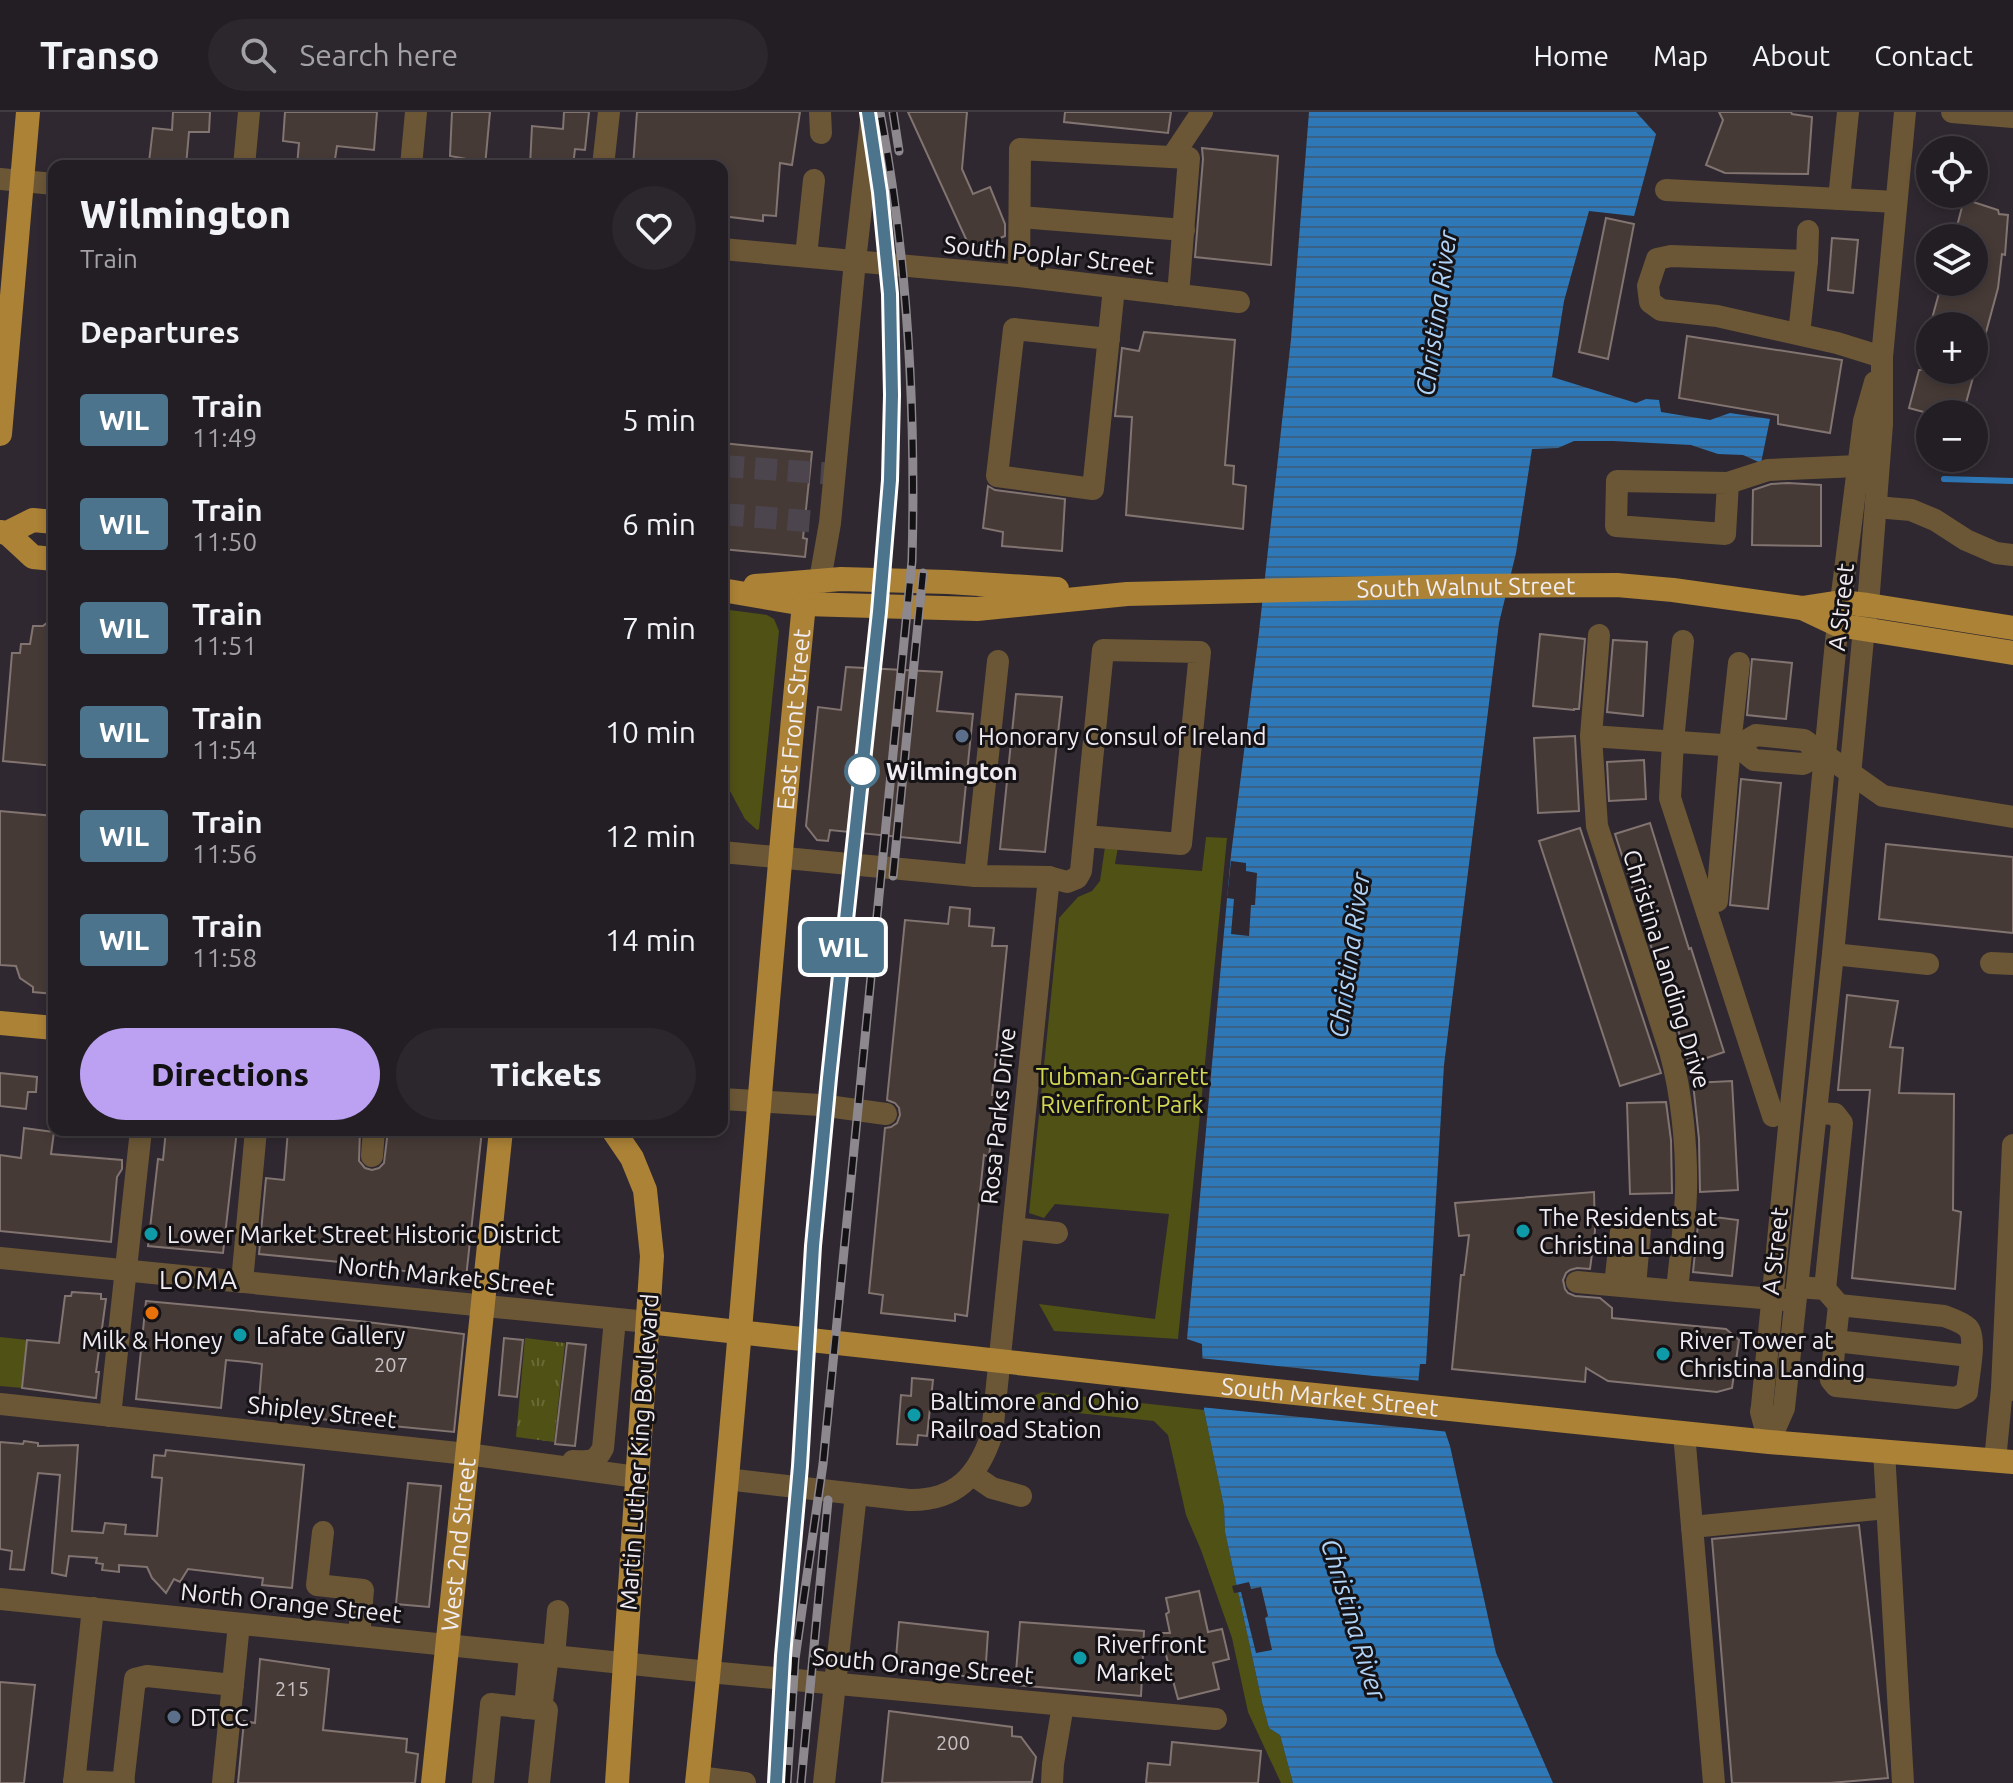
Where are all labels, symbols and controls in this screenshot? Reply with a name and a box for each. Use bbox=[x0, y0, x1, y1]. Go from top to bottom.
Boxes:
search box bbox=[208, 19, 768, 91]
icon: search bbox=[236, 33, 280, 77]
text: Transo bbox=[40, 34, 160, 76]
text: Search here bbox=[300, 38, 458, 72]
text: Home bbox=[1534, 40, 1609, 71]
text: Map bbox=[1653, 40, 1708, 71]
text: About bbox=[1752, 40, 1830, 71]
text: Contact bbox=[1874, 40, 1973, 71]
map controls bbox=[1916, 136, 1988, 472]
button: locate bbox=[1916, 136, 1988, 208]
button: heart bbox=[612, 186, 696, 270]
text: Wilmington bbox=[80, 193, 291, 235]
button: layers bbox=[1916, 224, 1988, 296]
water label: Christina River bbox=[1410, 227, 1462, 398]
street label: South Poplar Street bbox=[942, 231, 1156, 280]
text: Train bbox=[80, 244, 138, 273]
button: + bbox=[1916, 312, 1988, 384]
text: Departures bbox=[80, 315, 240, 349]
text: Train bbox=[192, 389, 262, 423]
button: − bbox=[1916, 400, 1988, 472]
text: 5 min bbox=[622, 403, 696, 437]
text: WIL bbox=[99, 404, 149, 435]
text: 11:49 bbox=[192, 423, 257, 452]
text: Train bbox=[192, 493, 262, 527]
text: 6 min bbox=[622, 507, 696, 541]
text: WIL bbox=[99, 508, 149, 539]
text: 11:50 bbox=[192, 527, 257, 556]
street label: A Street bbox=[1823, 561, 1859, 652]
street label: South Walnut Street bbox=[1356, 572, 1576, 602]
text: Train bbox=[192, 597, 262, 631]
text: 7 min bbox=[622, 611, 696, 645]
text: WIL bbox=[99, 612, 149, 643]
street label: East Front Street bbox=[771, 627, 815, 811]
text: 11:51 bbox=[192, 631, 257, 660]
text: Train bbox=[192, 701, 262, 735]
text: 10 min bbox=[605, 715, 696, 749]
text: WIL bbox=[99, 716, 149, 747]
place label: Honorary Consul of Ireland bbox=[978, 723, 1267, 750]
marker: Honorary Consul of Ireland bbox=[953, 727, 971, 745]
text: 11:54 bbox=[192, 735, 257, 764]
marker: Wilmington bbox=[845, 754, 879, 788]
place label: Wilmington bbox=[886, 758, 1018, 785]
text: Train bbox=[192, 805, 262, 839]
text: 12 min bbox=[605, 819, 696, 853]
text: WIL bbox=[99, 820, 149, 851]
text: 11:56 bbox=[192, 839, 257, 868]
street label: Christina Landing Drive bbox=[1618, 846, 1716, 1092]
water label: Christina River bbox=[1323, 869, 1375, 1040]
text: Train bbox=[192, 909, 262, 943]
line badge: WIL bbox=[797, 921, 889, 973]
text: 14 min bbox=[605, 923, 696, 957]
text: WIL bbox=[99, 924, 149, 955]
text: WIL bbox=[818, 931, 868, 962]
text: 11:58 bbox=[192, 943, 257, 972]
street label: Rosa Parks Drive bbox=[975, 1026, 1021, 1206]
button: Directions bbox=[80, 1028, 380, 1120]
button: Tickets bbox=[396, 1028, 696, 1120]
park label: Tubman-Garrett Riverfront Park bbox=[1036, 1063, 1209, 1118]
place label: The Residents at Christina Landing bbox=[1539, 1204, 1725, 1259]
street label: A Street bbox=[1757, 1205, 1793, 1296]
place label: Lower Market Street Historic District bbox=[167, 1221, 561, 1248]
marker: The Residents at Christina Landing bbox=[1514, 1222, 1532, 1240]
marker: Lower Market Street Historic District bbox=[142, 1225, 160, 1243]
street label: North Market Street bbox=[336, 1251, 556, 1301]
district label: LOMA bbox=[159, 1265, 239, 1294]
street label: Martin Luther King Boulevard bbox=[614, 1293, 664, 1611]
marker: Milk & Honey bbox=[143, 1304, 161, 1322]
place label: Lafate Gallery bbox=[256, 1322, 406, 1349]
marker: Lafate Gallery bbox=[231, 1326, 249, 1344]
place label: Milk & Honey bbox=[81, 1327, 223, 1354]
place label: River Tower at Christina Landing bbox=[1679, 1327, 1865, 1382]
marker: River Tower at Christina Landing bbox=[1654, 1345, 1672, 1363]
house number: 207 bbox=[374, 1353, 408, 1376]
street label: South Market Street bbox=[1220, 1372, 1440, 1421]
place label: Baltimore and Ohio Railroad Station bbox=[930, 1388, 1139, 1443]
street label: Shipley Street bbox=[246, 1391, 398, 1433]
marker: Baltimore and Ohio Railroad Station bbox=[905, 1406, 923, 1424]
street label: West 2nd Street bbox=[435, 1456, 480, 1632]
water label: Christina River bbox=[1316, 1535, 1393, 1704]
street label: North Orange Street bbox=[179, 1578, 403, 1628]
place label: Riverfront Market bbox=[1096, 1631, 1207, 1686]
street label: South Orange Street bbox=[811, 1643, 1035, 1689]
marker: Riverfront Market bbox=[1071, 1649, 1089, 1667]
house number: 215 bbox=[275, 1677, 309, 1700]
place label: DTCC bbox=[190, 1704, 249, 1731]
marker: DTCC bbox=[165, 1708, 183, 1726]
house number: 200 bbox=[936, 1731, 970, 1754]

